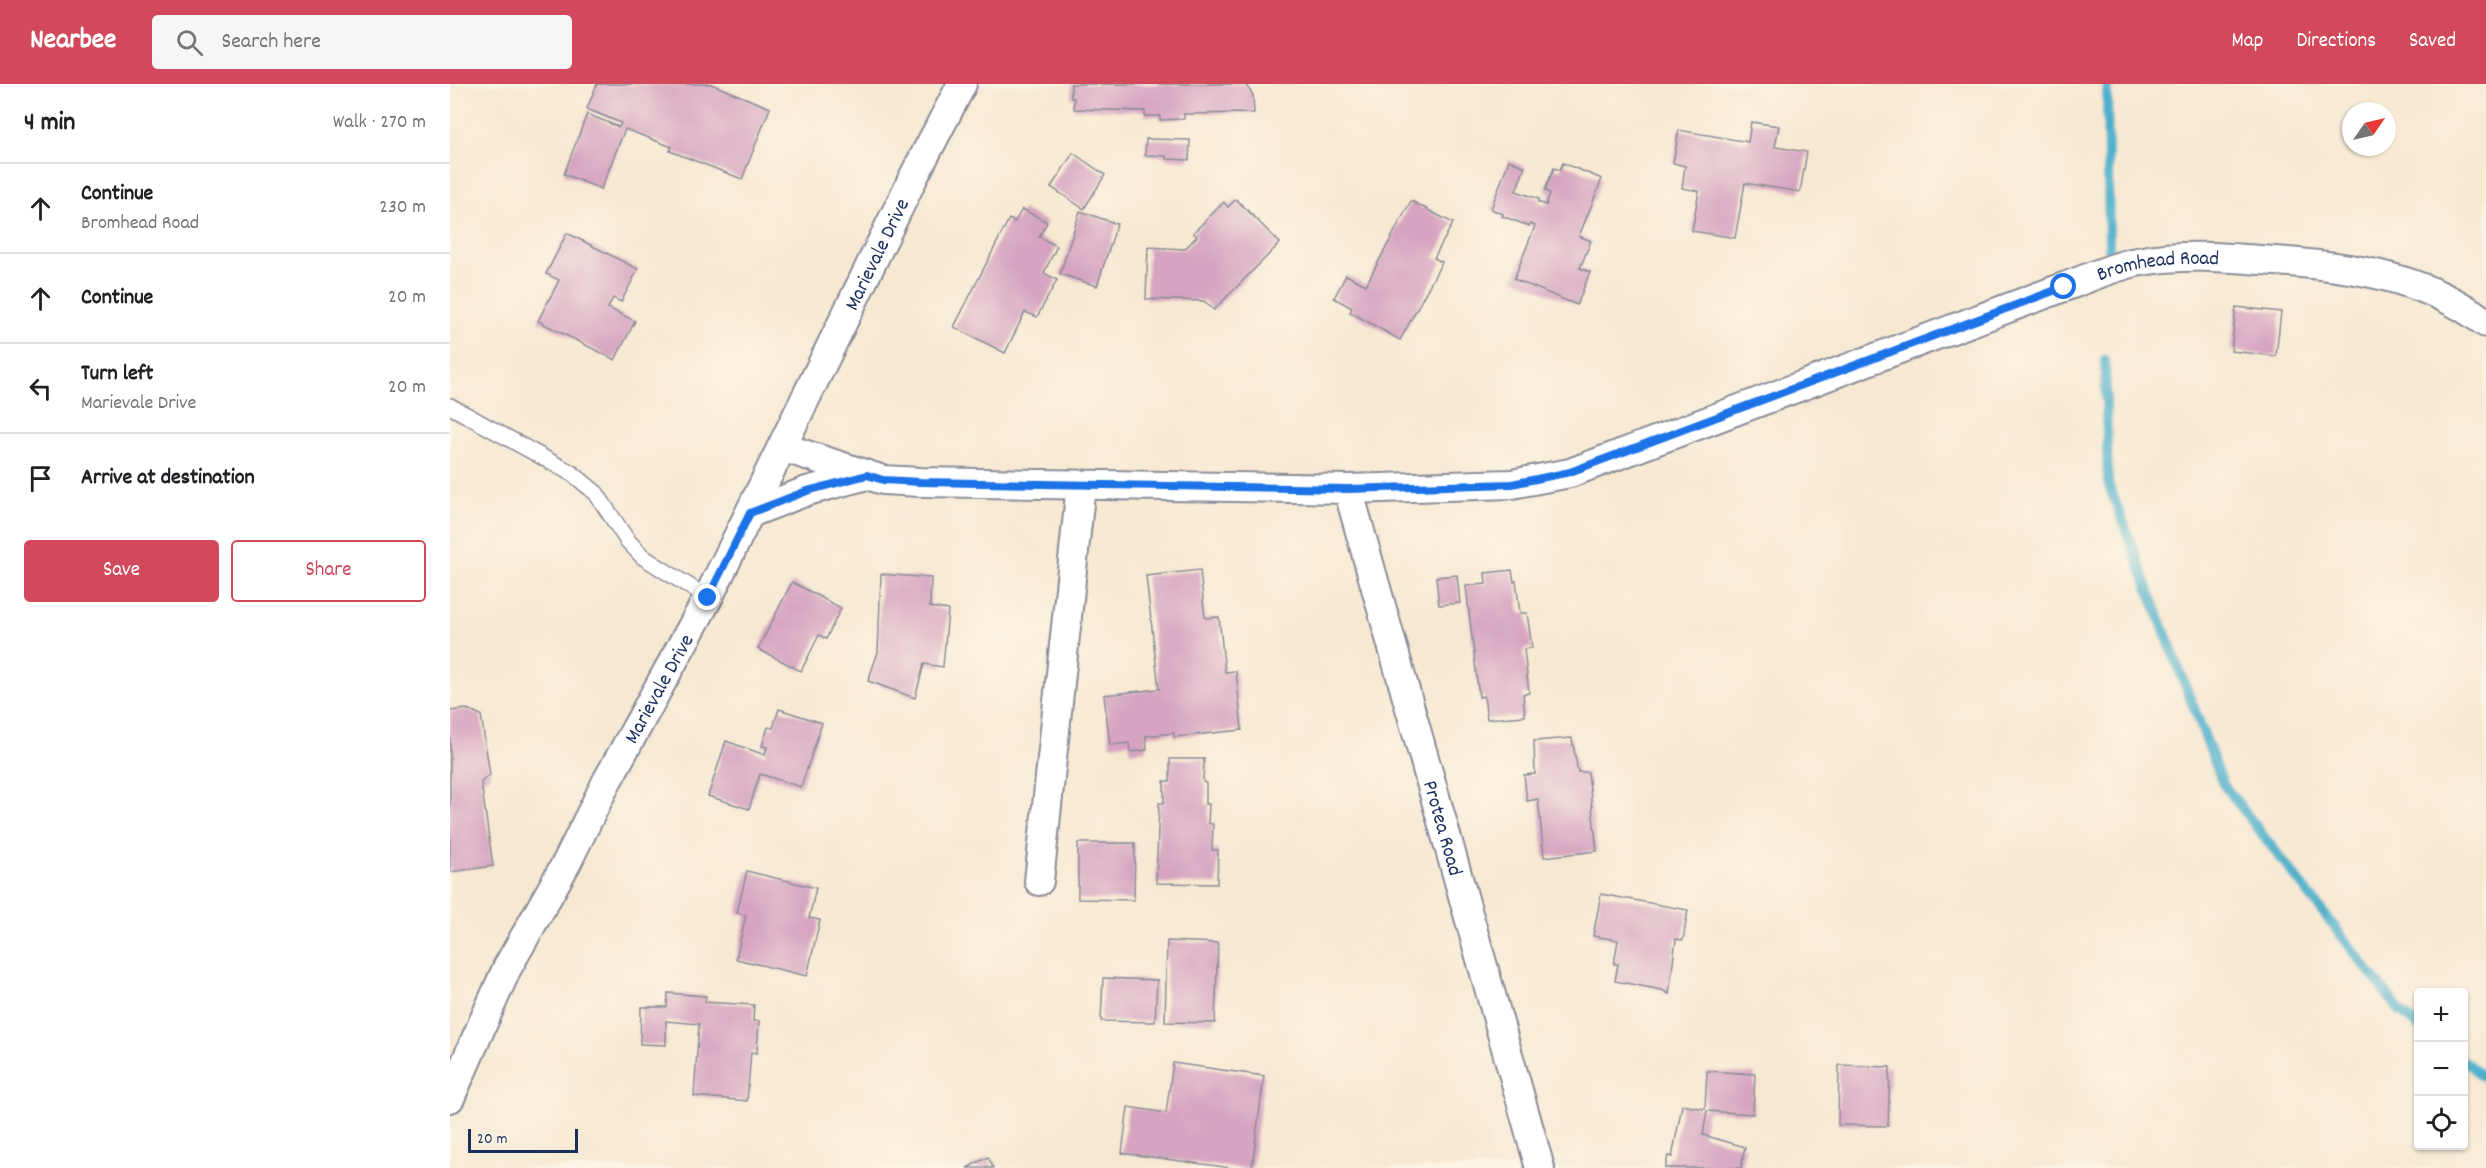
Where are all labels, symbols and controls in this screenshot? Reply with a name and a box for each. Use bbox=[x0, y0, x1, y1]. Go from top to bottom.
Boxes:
search box bbox=[152, 15, 572, 69]
text: Nearbee bbox=[30, 22, 116, 62]
icon: search bbox=[173, 26, 206, 59]
text: Search here bbox=[221, 27, 321, 58]
text: Map bbox=[2232, 27, 2263, 57]
text: Directions bbox=[2296, 27, 2376, 57]
text: Saved bbox=[2409, 27, 2456, 57]
north arrow bbox=[2342, 102, 2396, 156]
text: 4 min bbox=[24, 105, 75, 142]
text: Walk · 270 m bbox=[333, 109, 426, 137]
text: Continue bbox=[81, 179, 153, 210]
icon: ahead bbox=[24, 192, 57, 225]
text: 230 m bbox=[379, 194, 426, 222]
street label: Marievale Drive bbox=[839, 194, 919, 316]
text: Bromhead Road bbox=[81, 210, 199, 238]
street label: Bromhead Road bbox=[2093, 245, 2220, 291]
route start bbox=[2050, 273, 2076, 299]
icon: ahead bbox=[24, 282, 57, 315]
text: Continue bbox=[81, 283, 153, 314]
text: 20 m bbox=[388, 284, 426, 312]
text: Turn left bbox=[81, 359, 153, 390]
icon: left bbox=[24, 372, 57, 405]
text: 20 m bbox=[388, 374, 426, 402]
text: Marievale Drive bbox=[81, 390, 196, 418]
icon: arrive bbox=[24, 462, 57, 495]
text: Arrive at destination bbox=[81, 463, 255, 494]
button: Save bbox=[24, 540, 219, 602]
button: Share bbox=[231, 540, 426, 602]
route end bbox=[694, 584, 720, 610]
street label: Marievale Drive bbox=[618, 629, 703, 750]
street label: Protea Road bbox=[1413, 777, 1469, 880]
map controls bbox=[2414, 988, 2468, 1150]
button: + bbox=[2414, 988, 2468, 1042]
button: − bbox=[2414, 1042, 2468, 1096]
button: locate bbox=[2414, 1096, 2468, 1150]
scale bar bbox=[468, 1126, 578, 1154]
text: 20 m bbox=[477, 1128, 507, 1151]

